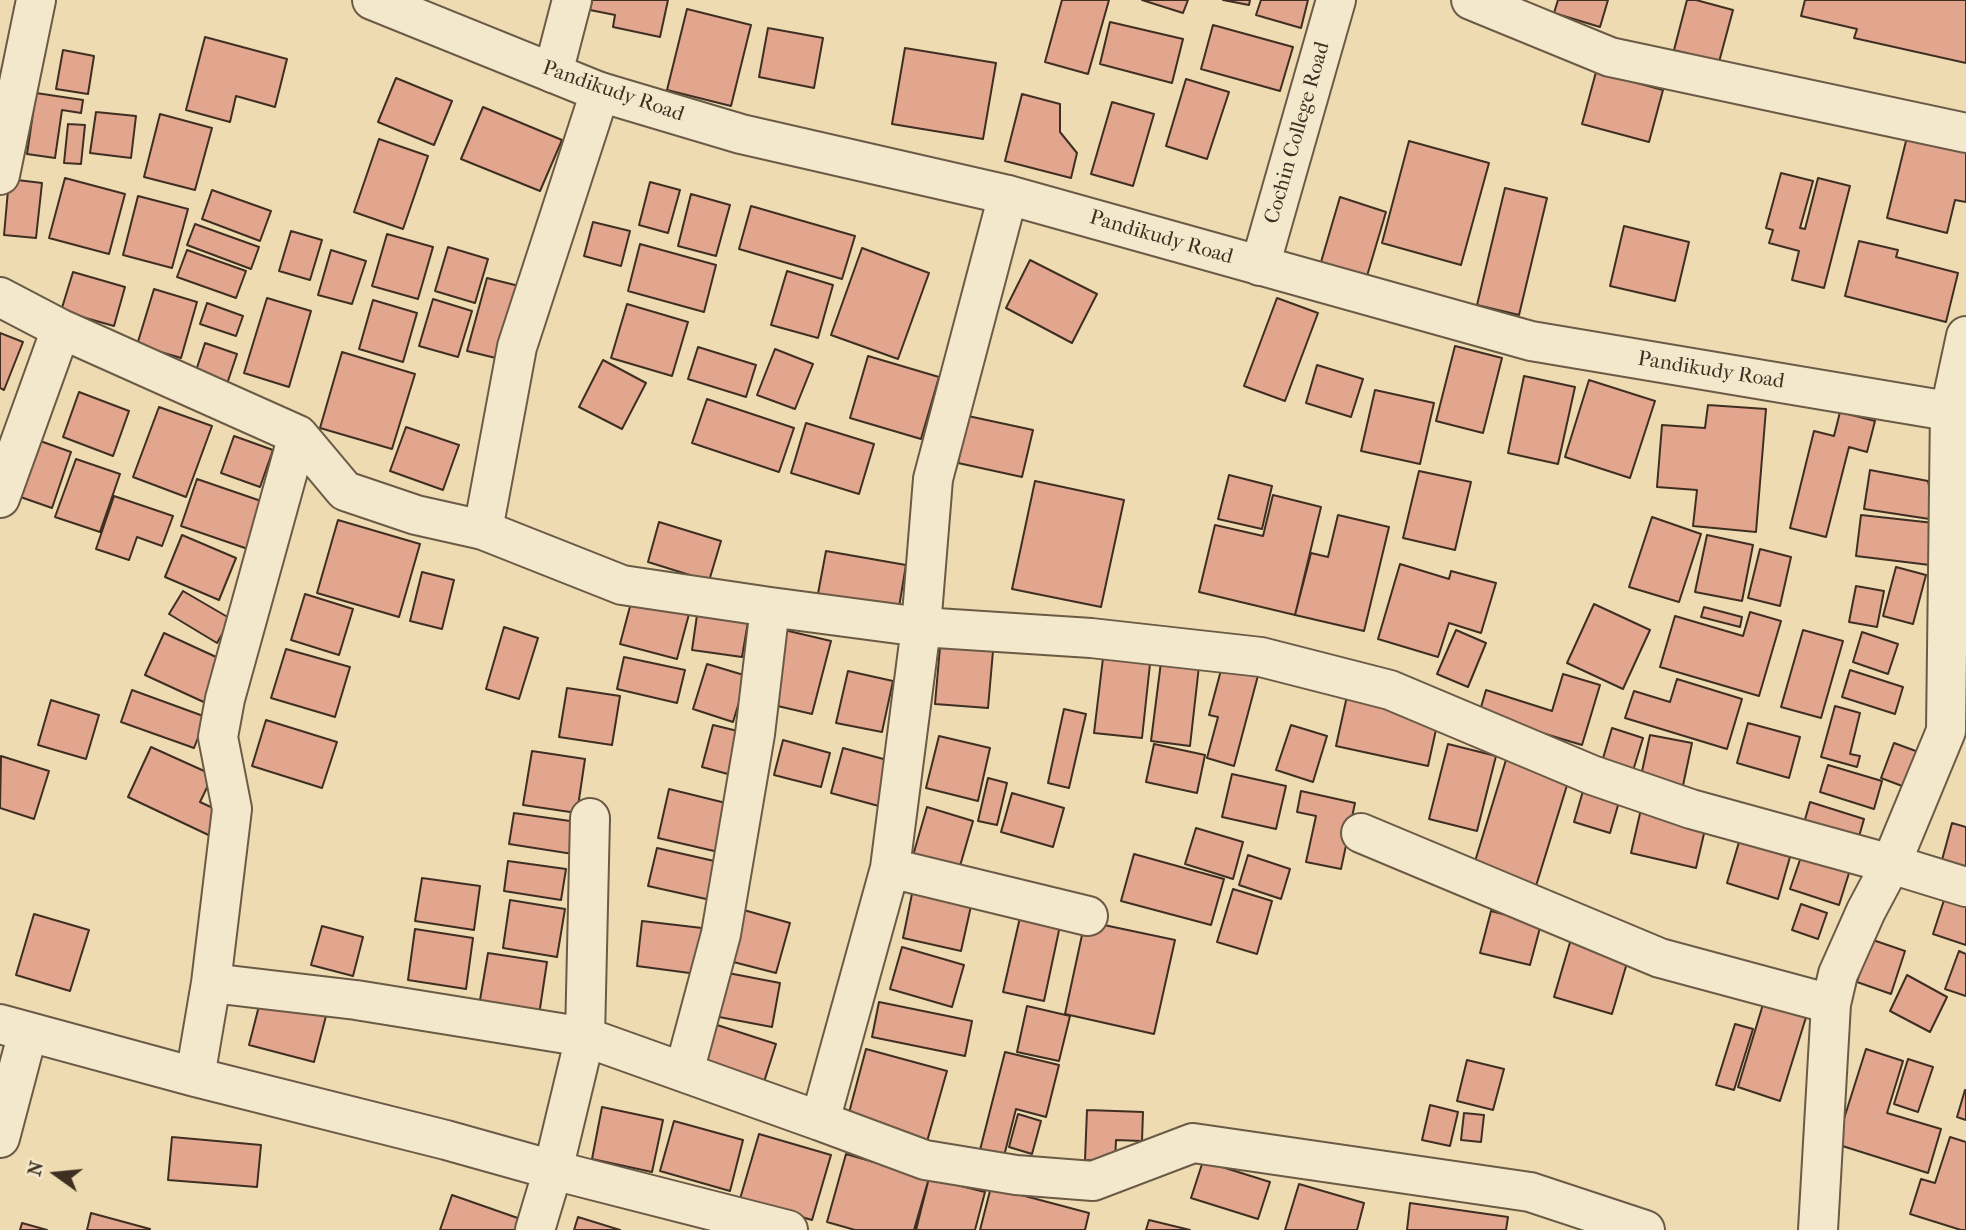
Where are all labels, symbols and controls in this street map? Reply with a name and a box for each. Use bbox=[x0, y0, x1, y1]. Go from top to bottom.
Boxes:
street label: Cochin College Road bbox=[1260, 39, 1336, 227]
street label: Pandikudy Road bbox=[539, 56, 687, 128]
street label: Pandikudy Road bbox=[1086, 205, 1236, 271]
street label: Pandikudy Road bbox=[1636, 347, 1786, 395]
north arrow bbox=[21, 1139, 91, 1209]
text: N bbox=[23, 1159, 48, 1178]

